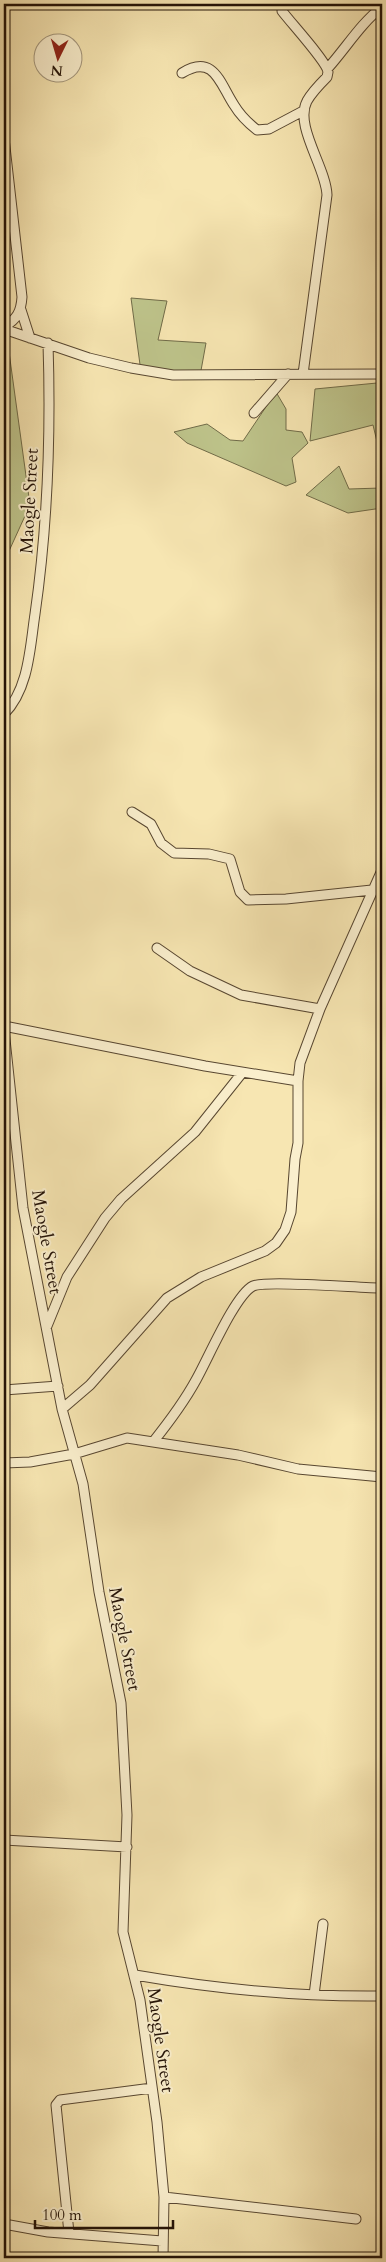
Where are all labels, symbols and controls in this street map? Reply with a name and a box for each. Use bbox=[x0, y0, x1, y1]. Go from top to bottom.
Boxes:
north arrow bbox=[32, 32, 82, 82]
text: N bbox=[50, 60, 64, 80]
street label: Maogle Street bbox=[14, 447, 45, 554]
street label: Maogle Street bbox=[25, 1188, 68, 1296]
street label: Maogle Street bbox=[102, 1585, 147, 1694]
street label: Maogle Street bbox=[141, 1986, 180, 2094]
scale bar bbox=[35, 2197, 172, 2229]
text: 100 m bbox=[42, 2205, 82, 2225]

